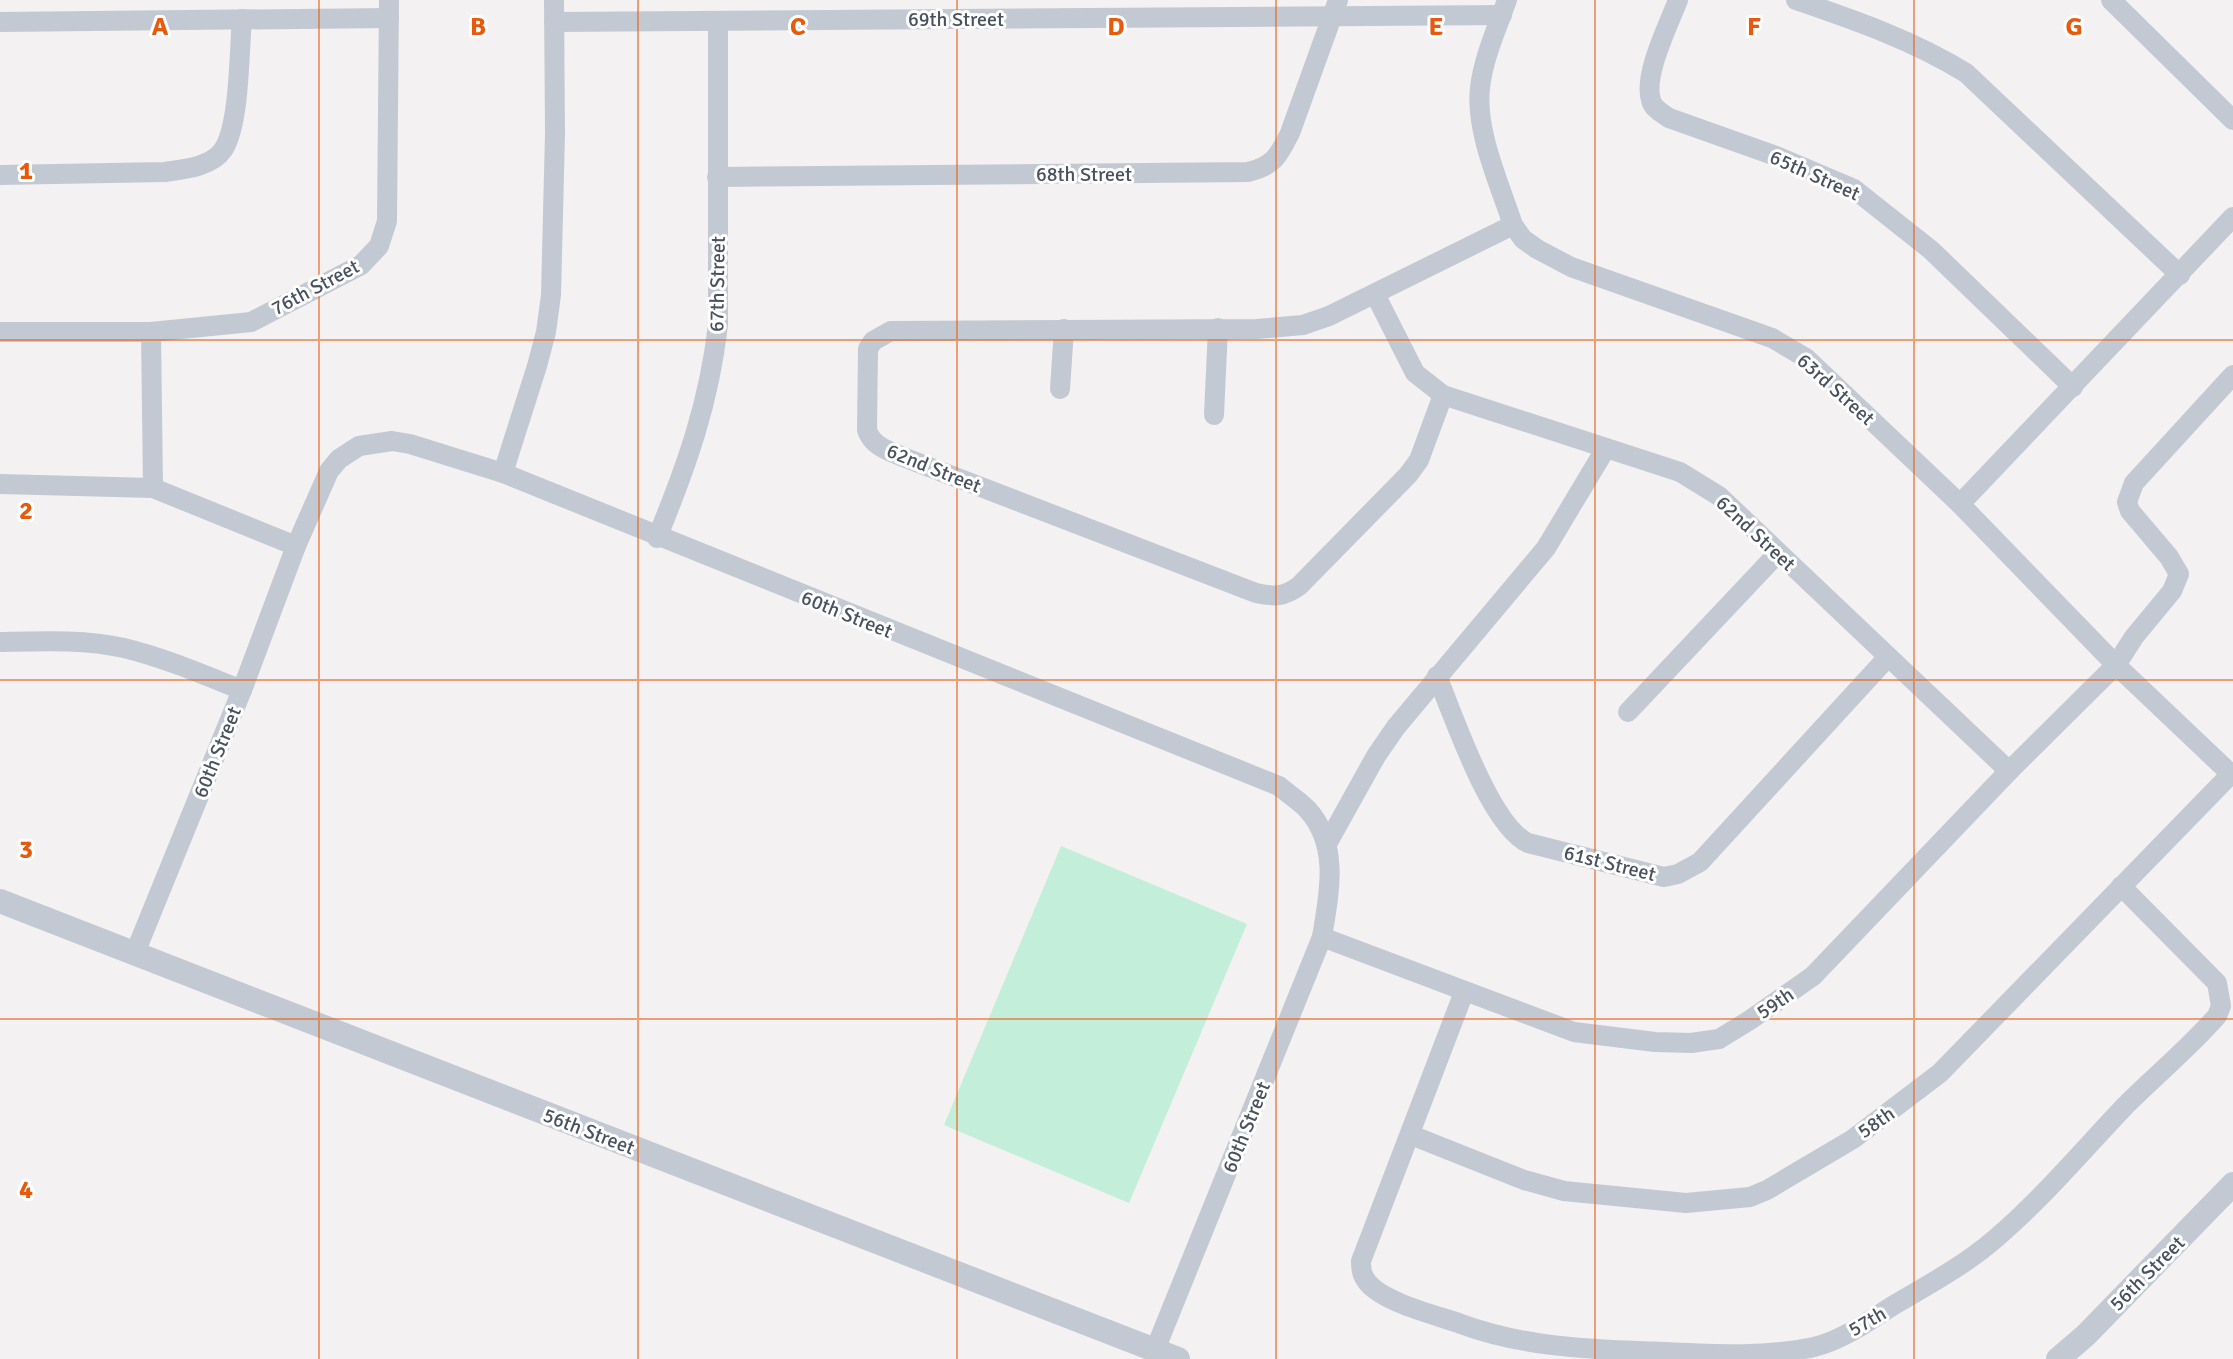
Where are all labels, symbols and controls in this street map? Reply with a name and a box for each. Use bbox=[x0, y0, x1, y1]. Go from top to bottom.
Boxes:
street label: 69th Street bbox=[908, 7, 1004, 32]
text: A bbox=[152, 11, 169, 43]
text: B bbox=[470, 11, 486, 43]
text: C bbox=[790, 11, 806, 43]
text: D bbox=[1107, 11, 1125, 43]
text: E bbox=[1429, 11, 1443, 43]
text: F bbox=[1747, 11, 1761, 43]
text: G bbox=[2065, 11, 2083, 43]
street label: 65th Street bbox=[1766, 145, 1864, 206]
text: 1 bbox=[19, 155, 33, 187]
street label: 68th Street bbox=[1036, 162, 1132, 187]
street label: 67th Street bbox=[704, 236, 731, 332]
street label: 76th Street bbox=[267, 254, 363, 321]
street label: 63rd Street bbox=[1792, 348, 1880, 431]
street label: 62nd Street bbox=[883, 438, 985, 499]
street label: 62nd Street bbox=[1711, 490, 1801, 576]
text: 2 bbox=[19, 495, 33, 527]
street label: 60th Street bbox=[798, 585, 896, 644]
street label: 60th Street bbox=[188, 703, 247, 801]
text: 3 bbox=[19, 834, 33, 866]
street label: 61st Street bbox=[1561, 840, 1658, 887]
street label: 59th bbox=[1752, 982, 1799, 1025]
street label: 60th Street bbox=[1217, 1078, 1276, 1176]
street label: 58th bbox=[1853, 1101, 1900, 1144]
street label: 56th Street bbox=[540, 1103, 638, 1160]
text: 4 bbox=[19, 1174, 33, 1206]
street label: 56th Street bbox=[2105, 1231, 2190, 1316]
street label: 57th bbox=[1844, 1301, 1891, 1342]

